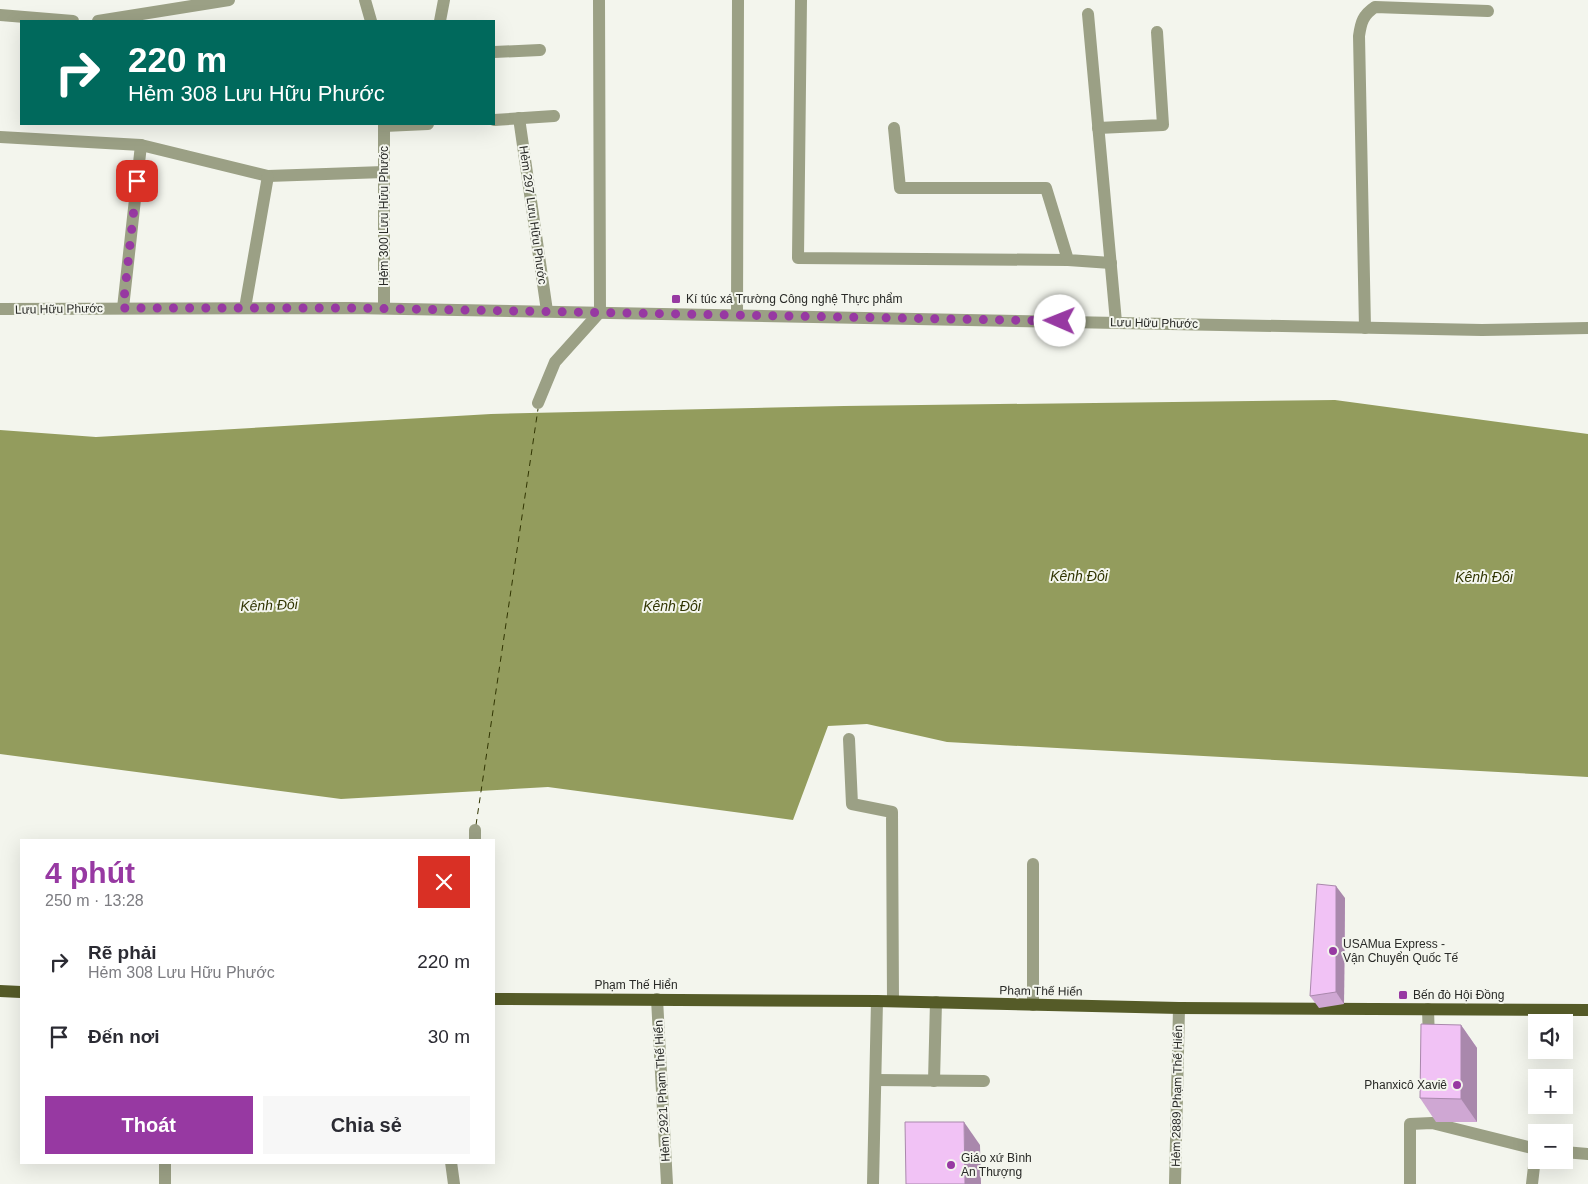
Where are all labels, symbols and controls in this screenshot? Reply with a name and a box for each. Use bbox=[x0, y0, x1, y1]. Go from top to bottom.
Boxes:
icon: right bbox=[45, 40, 110, 105]
text: 220 m bbox=[128, 40, 227, 79]
text: Hẻm 308 Lưu Hữu Phước bbox=[128, 81, 385, 106]
street label: Hẻm 297 Lưu Hữu Phước bbox=[516, 145, 550, 285]
street label: Hẻm 300 Lưu Hữu Phước bbox=[377, 146, 391, 286]
pin bbox=[116, 160, 158, 202]
icon: arrive bbox=[123, 167, 151, 195]
place label: Kí túc xá Trường Công nghệ Thực phẩm bbox=[686, 292, 903, 306]
marker: Kí túc xá Trường Công nghệ Thực phẩm bbox=[670, 293, 682, 305]
position arrow bbox=[1033, 294, 1085, 346]
street label: Lưu Hữu Phước bbox=[15, 301, 103, 317]
street label: Lưu Hữu Phước bbox=[1110, 315, 1198, 331]
water label: Kênh Đôi bbox=[1050, 568, 1109, 584]
water label: Kênh Đôi bbox=[1455, 569, 1514, 585]
water label: Kênh Đôi bbox=[240, 596, 299, 614]
water label: Kênh Đôi bbox=[643, 598, 702, 614]
text: 4 phút bbox=[45, 856, 135, 889]
button: close bbox=[418, 856, 470, 908]
text: 250 m · 13:28 bbox=[45, 892, 144, 909]
place label: USAMua Express - Vận Chuyển Quốc Tế bbox=[1343, 937, 1459, 965]
text: Rẽ phải bbox=[88, 942, 157, 963]
marker: USAMua Express - Vận Chuyển Quốc Tế bbox=[1327, 945, 1339, 957]
icon: right bbox=[45, 948, 73, 976]
text: 220 m bbox=[417, 951, 470, 972]
text: Hẻm 308 Lưu Hữu Phước bbox=[88, 964, 275, 981]
street label: Phạm Thế Hiển bbox=[594, 978, 678, 992]
street label: Phạm Thế Hiển bbox=[999, 983, 1083, 999]
place label: Bến đò Hội Đồng bbox=[1413, 988, 1504, 1002]
marker: Bến đò Hội Đồng bbox=[1397, 989, 1409, 1001]
map controls bbox=[1528, 1014, 1573, 1169]
button: sound bbox=[1528, 1014, 1573, 1059]
street label: Hẻm 2921 Phạm Thế Hiển bbox=[651, 1020, 673, 1162]
icon: arrive bbox=[45, 1023, 73, 1051]
street label: Hẻm 2889 Phạm Thế Hiển bbox=[1169, 1025, 1185, 1167]
text: Đến nơi bbox=[88, 1026, 160, 1047]
text: 30 m bbox=[428, 1026, 470, 1047]
button: + bbox=[1528, 1069, 1573, 1114]
place label: Phanxicô Xaviê bbox=[1364, 1078, 1447, 1092]
marker: Phanxicô Xaviê bbox=[1451, 1079, 1463, 1091]
button: Thoát bbox=[45, 1096, 253, 1154]
button: Chia sẻ bbox=[263, 1096, 470, 1154]
button: − bbox=[1528, 1124, 1573, 1169]
place label: Giáo xứ Bình An Thượng bbox=[961, 1151, 1032, 1179]
marker: Giáo xứ Bình An Thượng bbox=[945, 1159, 957, 1171]

